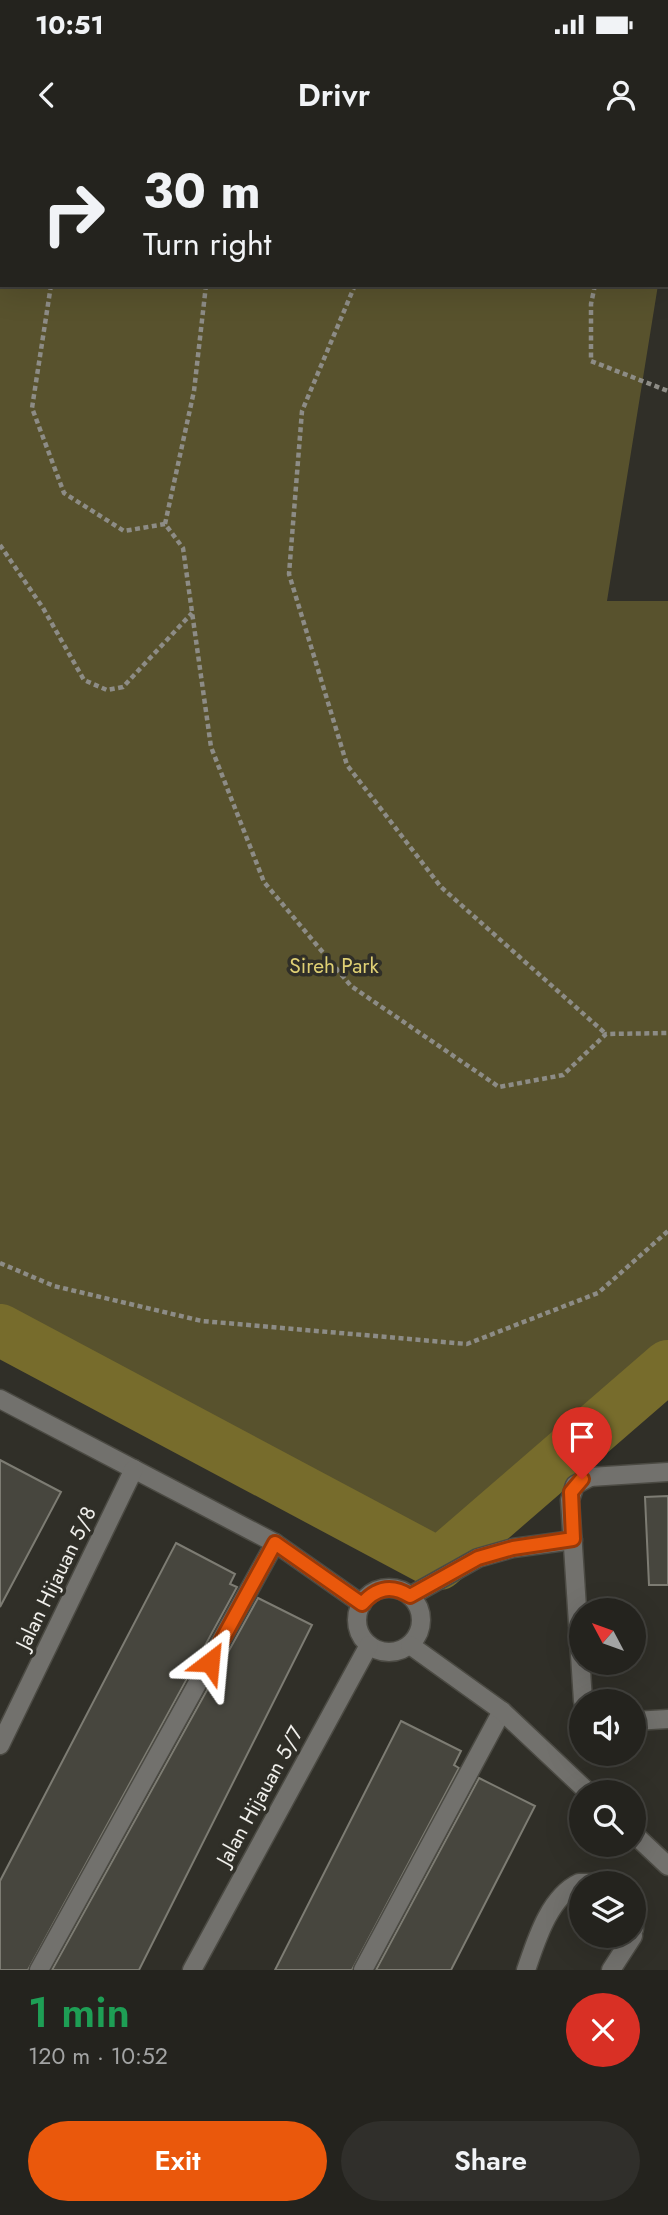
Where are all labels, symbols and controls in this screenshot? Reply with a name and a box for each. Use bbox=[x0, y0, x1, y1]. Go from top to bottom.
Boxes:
text: 10:51 bbox=[35, 6, 104, 44]
text: Drivr bbox=[298, 72, 370, 118]
icon: back bbox=[28, 76, 66, 114]
icon: person bbox=[602, 76, 640, 114]
text: 30 m bbox=[143, 156, 261, 226]
icon: right bbox=[28, 168, 119, 259]
text: Turn right bbox=[143, 221, 272, 267]
park label: Sireh Park bbox=[289, 951, 379, 981]
pin bbox=[552, 1407, 612, 1479]
icon: arrive bbox=[563, 1418, 601, 1456]
street label: Jalan Hijauan 5/8 bbox=[7, 1501, 104, 1657]
north arrow bbox=[569, 1598, 646, 1675]
map controls bbox=[569, 1598, 646, 1948]
position arrow bbox=[173, 1625, 247, 1699]
button: sound bbox=[569, 1689, 646, 1766]
street label: Jalan Hijauan 5/7 bbox=[208, 1721, 311, 1874]
button: search bbox=[569, 1780, 646, 1857]
button: layers bbox=[569, 1871, 646, 1948]
text: 1 min bbox=[28, 1982, 130, 2043]
button: close bbox=[566, 1993, 640, 2067]
text: 120 m · 10:52 bbox=[28, 2039, 168, 2073]
button: Exit bbox=[28, 2121, 327, 2201]
button: Share bbox=[341, 2121, 640, 2201]

